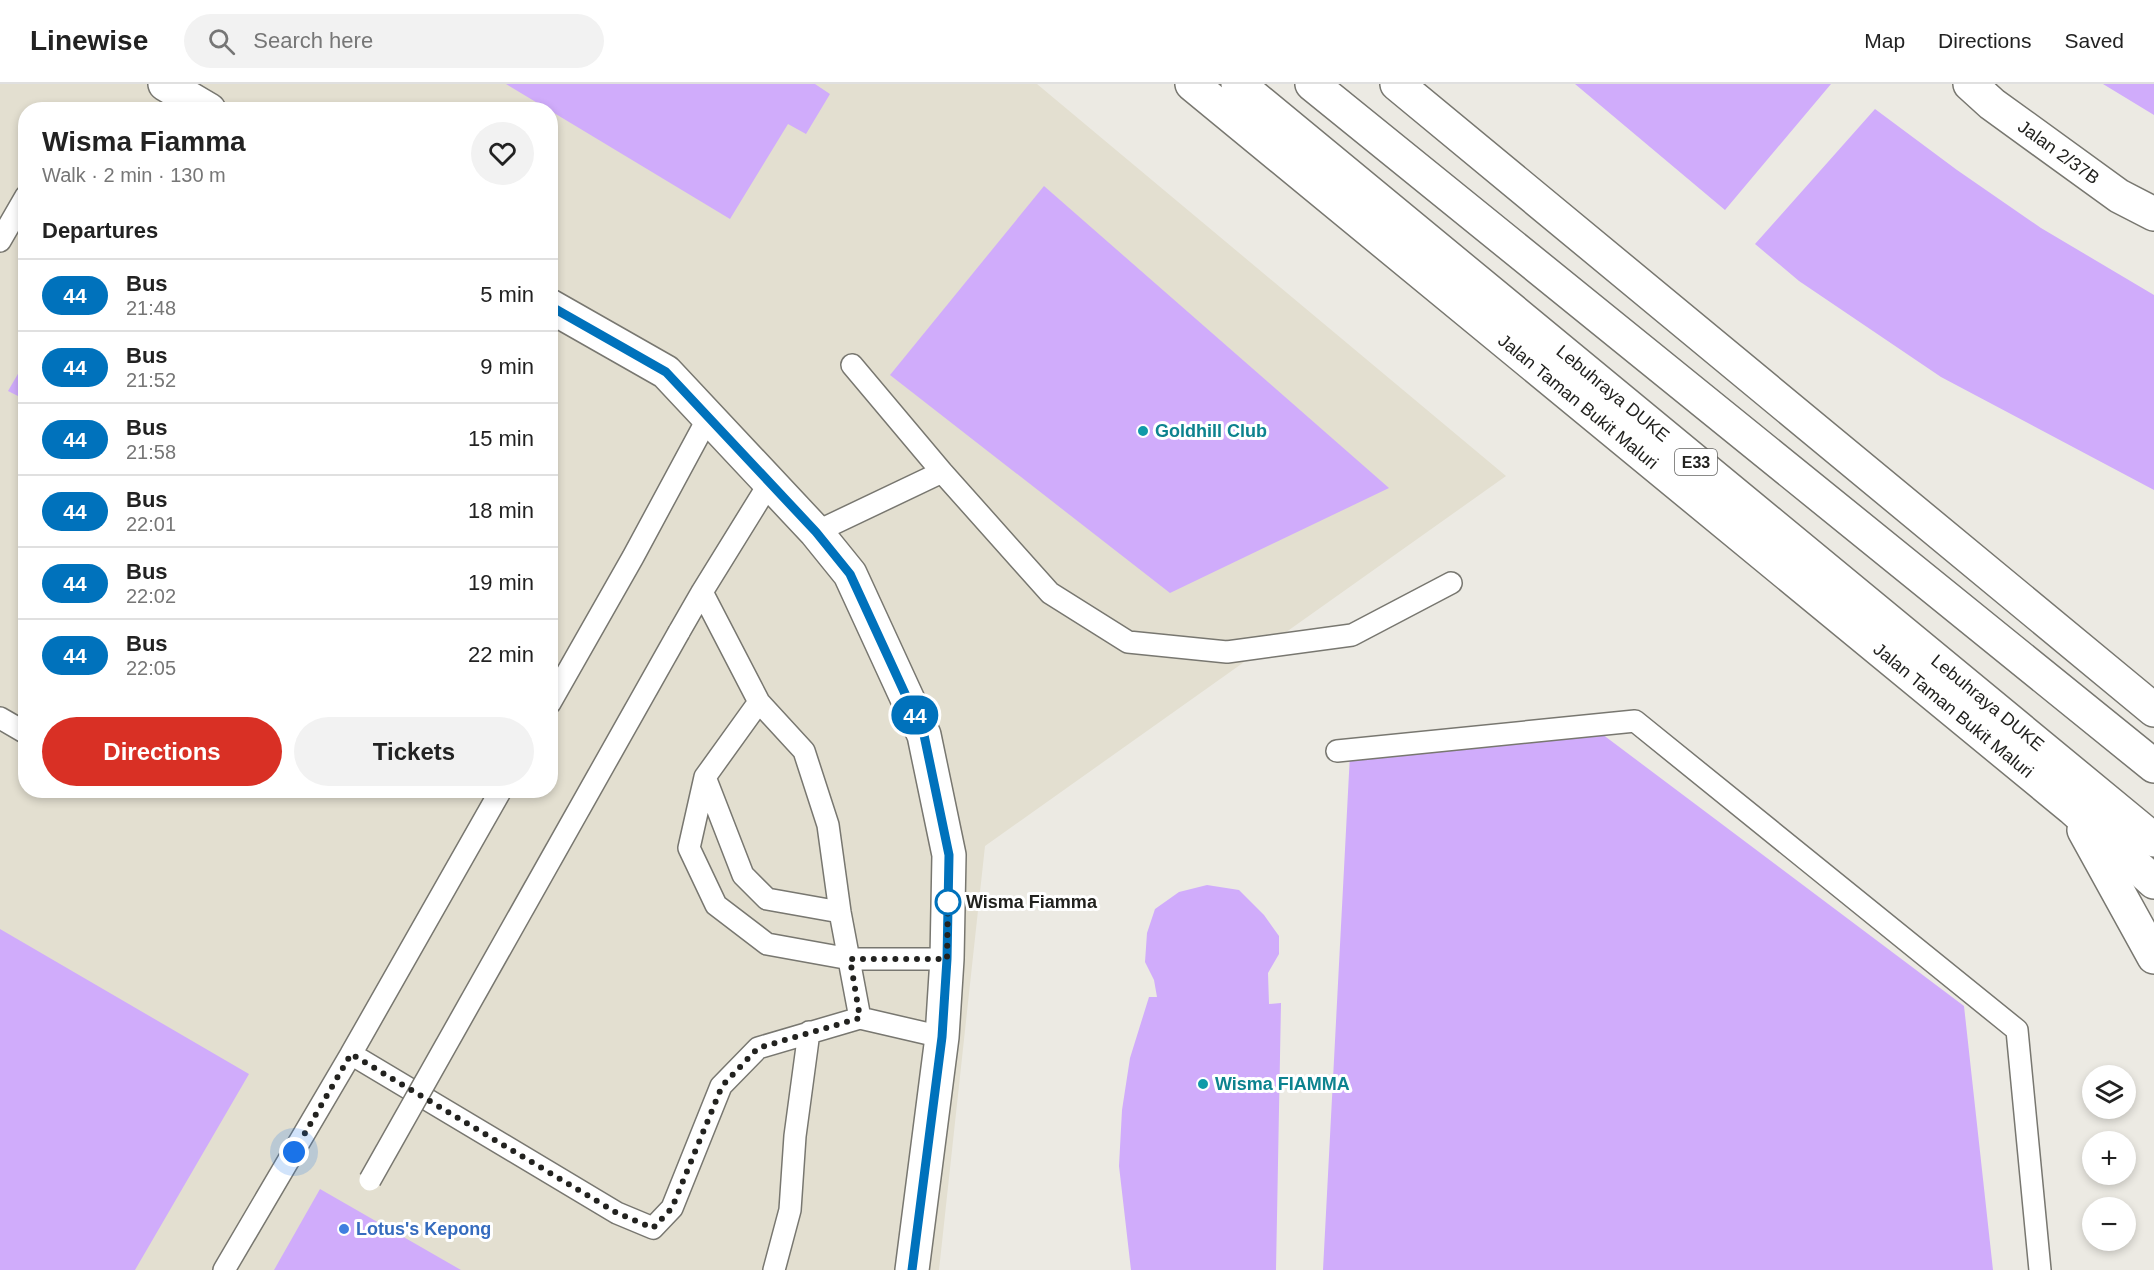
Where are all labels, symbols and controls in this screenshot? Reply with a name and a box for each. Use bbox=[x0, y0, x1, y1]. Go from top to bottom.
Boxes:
search box bbox=[184, 14, 604, 68]
text: Linewise bbox=[30, 25, 148, 56]
icon: search bbox=[205, 25, 238, 58]
text: Search here bbox=[253, 28, 373, 53]
text: Map bbox=[1864, 29, 1905, 52]
text: Directions bbox=[1938, 29, 2031, 52]
text: Saved bbox=[2064, 29, 2124, 52]
street label: Jalan 2/37B bbox=[2014, 116, 2103, 188]
button: heart bbox=[471, 122, 534, 185]
text: Wisma Fiamma bbox=[42, 126, 246, 157]
text: Walk · 2 min · 130 m bbox=[42, 164, 226, 186]
text: Departures bbox=[42, 218, 158, 243]
text: Bus bbox=[126, 271, 168, 296]
text: 5 min bbox=[480, 282, 534, 307]
text: 44 bbox=[63, 284, 87, 307]
text: 21:48 bbox=[126, 297, 176, 319]
street label: Jalan Taman Bukit Maluri bbox=[1494, 330, 1662, 473]
street label: Lebuhraya DUKE bbox=[1552, 341, 1673, 446]
text: Bus bbox=[126, 343, 168, 368]
text: 9 min bbox=[480, 354, 534, 379]
text: 44 bbox=[63, 356, 87, 379]
text: 21:52 bbox=[126, 369, 176, 391]
text: Bus bbox=[126, 415, 168, 440]
place label: Goldhill Club bbox=[1155, 421, 1267, 441]
marker: Goldhill Club bbox=[1136, 424, 1150, 438]
text: 15 min bbox=[468, 426, 534, 451]
text: 44 bbox=[63, 428, 87, 451]
text: 21:58 bbox=[126, 441, 176, 463]
road number: E33 bbox=[1675, 449, 1717, 475]
text: Bus bbox=[126, 487, 168, 512]
text: 18 min bbox=[468, 498, 534, 523]
text: 44 bbox=[63, 500, 87, 523]
text: 22:01 bbox=[126, 513, 176, 535]
text: Bus bbox=[126, 559, 168, 584]
text: 19 min bbox=[468, 570, 534, 595]
text: 44 bbox=[63, 572, 87, 595]
text: 22:02 bbox=[126, 585, 176, 607]
text: Bus bbox=[126, 631, 168, 656]
street label: Jalan Taman Bukit Maluri bbox=[1870, 639, 2037, 782]
text: 22 min bbox=[468, 642, 534, 667]
text: 44 bbox=[63, 644, 87, 667]
street label: Lebuhraya DUKE bbox=[1927, 650, 2048, 755]
text: 22:05 bbox=[126, 657, 176, 679]
line badge: 44 bbox=[888, 696, 942, 734]
text: 44 bbox=[903, 704, 927, 727]
button: Directions bbox=[42, 717, 282, 786]
button: Tickets bbox=[294, 717, 534, 786]
marker: Wisma Fiamma bbox=[935, 889, 961, 915]
place label: Wisma Fiamma bbox=[966, 892, 1098, 912]
map controls bbox=[2082, 1065, 2136, 1251]
button: layers bbox=[2082, 1065, 2136, 1119]
place label: Wisma FIAMMA bbox=[1215, 1074, 1350, 1094]
marker: Wisma FIAMMA bbox=[1196, 1077, 1210, 1091]
button: + bbox=[2082, 1131, 2136, 1185]
your location bbox=[279, 1137, 309, 1167]
button: − bbox=[2082, 1197, 2136, 1251]
place label: Lotus's Kepong bbox=[356, 1219, 491, 1239]
marker: Lotus's Kepong bbox=[337, 1222, 351, 1236]

